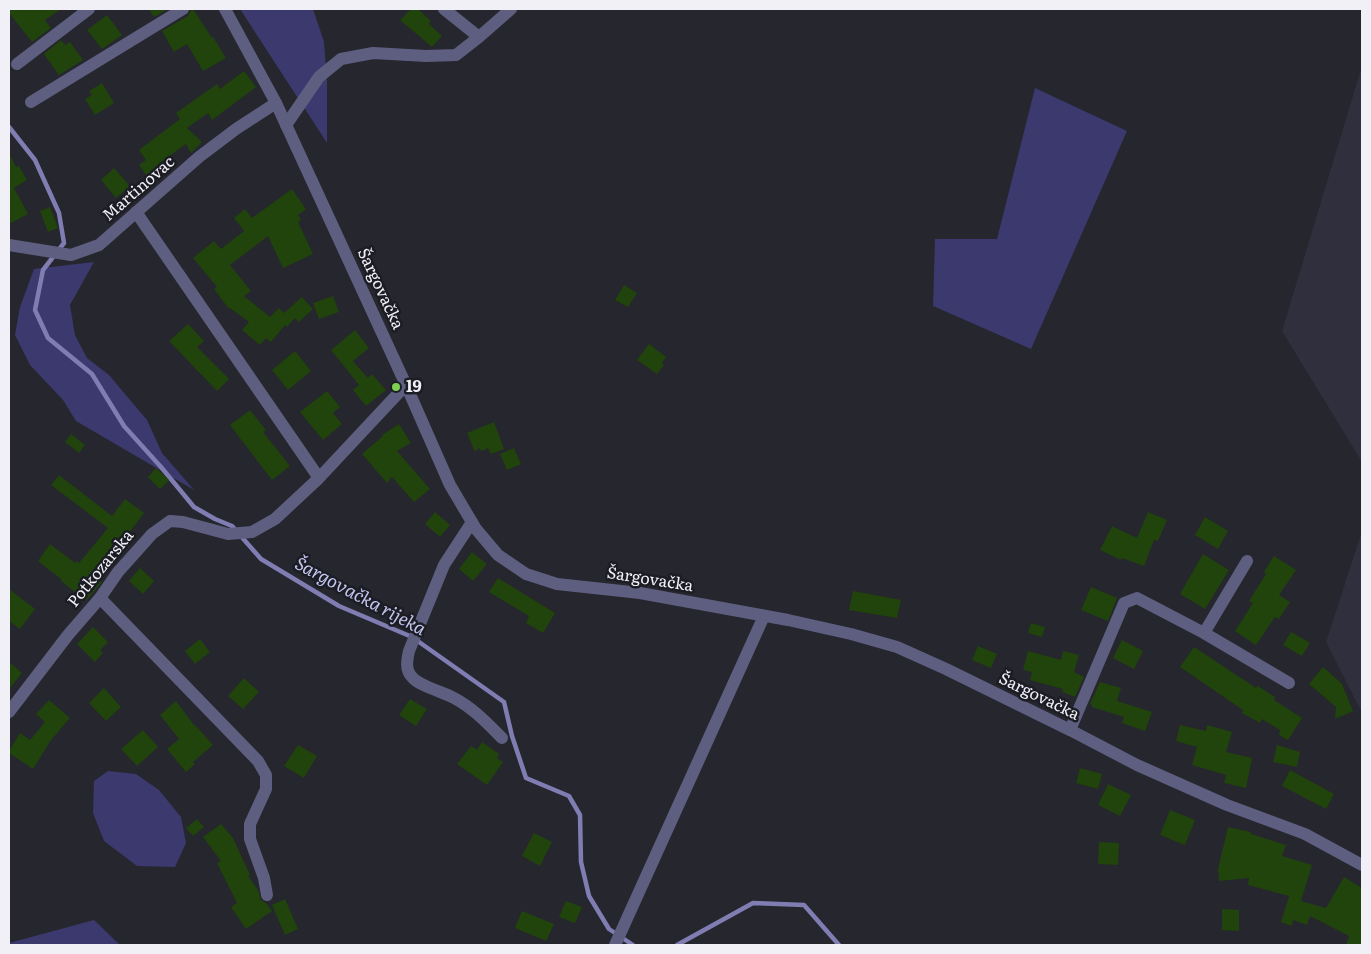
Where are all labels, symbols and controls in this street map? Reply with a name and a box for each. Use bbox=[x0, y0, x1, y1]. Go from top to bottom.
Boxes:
street label: Martinovac bbox=[99, 153, 179, 225]
street label: Šargovačka bbox=[353, 245, 407, 333]
place label: 19 bbox=[406, 377, 422, 397]
marker: 19 bbox=[390, 381, 402, 393]
street label: Potkozarska bbox=[64, 527, 138, 611]
water label: Šargovačka rijeka bbox=[291, 553, 429, 641]
street label: Šargovačka bbox=[605, 564, 695, 596]
street label: Šargovačka bbox=[996, 669, 1082, 725]

